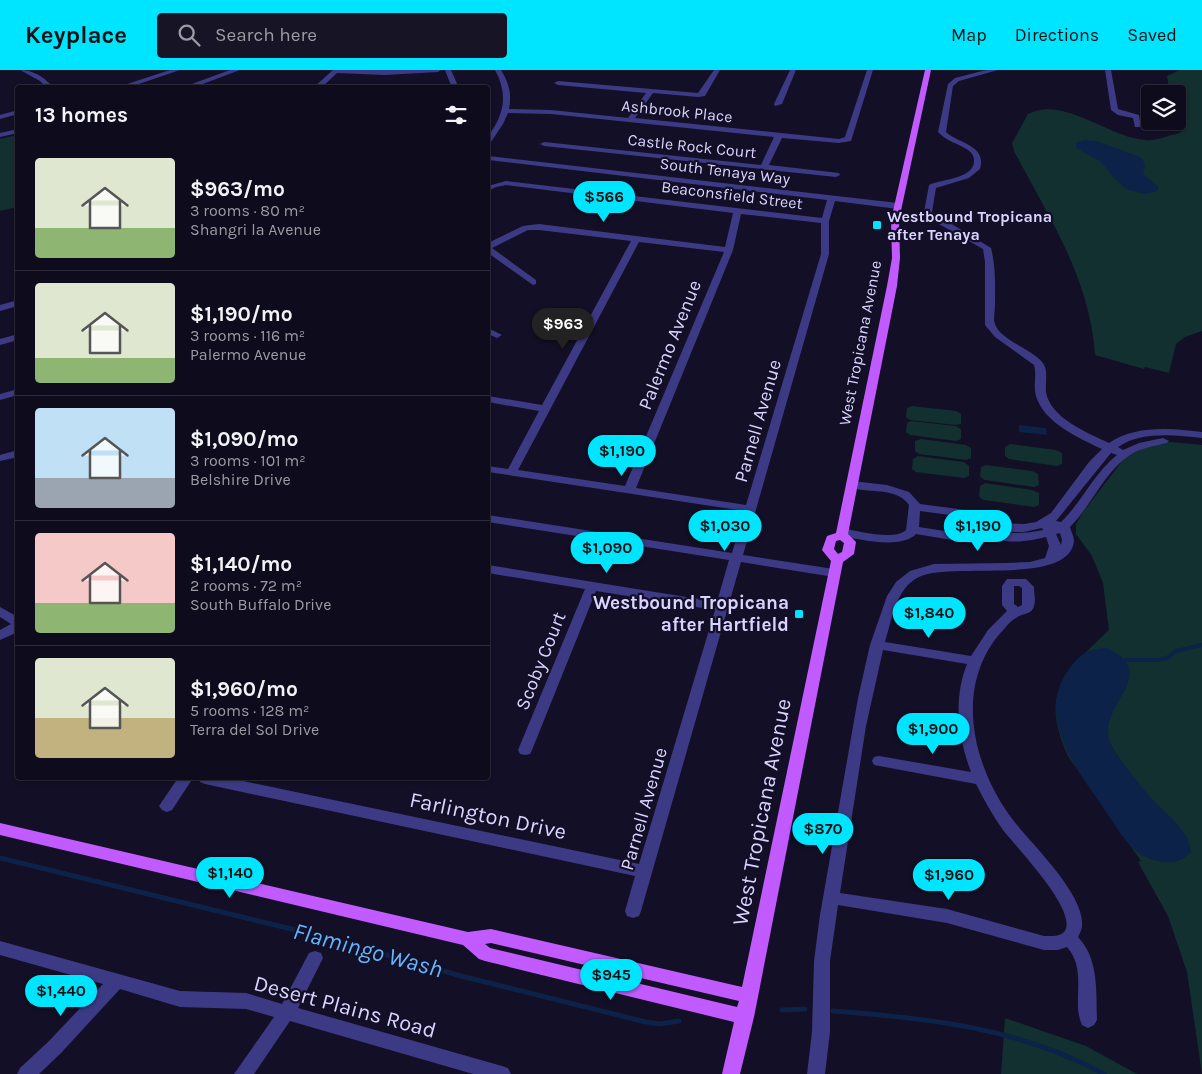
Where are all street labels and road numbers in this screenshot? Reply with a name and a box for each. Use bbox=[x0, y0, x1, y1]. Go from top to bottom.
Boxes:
street label: Ashbrook Place bbox=[621, 96, 733, 126]
street label: Castle Rock Court bbox=[627, 130, 757, 162]
street label: South Tenaya Way bbox=[659, 154, 792, 188]
street label: Beaconsfield Street bbox=[660, 177, 804, 213]
street label: West Tropicana Avenue bbox=[835, 259, 885, 427]
street label: Palermo Avenue bbox=[634, 277, 706, 413]
street label: Parnell Avenue bbox=[730, 357, 786, 485]
street label: Scoby Court bbox=[511, 609, 571, 713]
street label: West Tropicana Avenue bbox=[727, 696, 797, 928]
street label: Parnell Avenue bbox=[616, 745, 672, 873]
street label: Farlington Drive bbox=[407, 787, 569, 845]
street label: Desert Plains Road bbox=[251, 970, 439, 1044]

